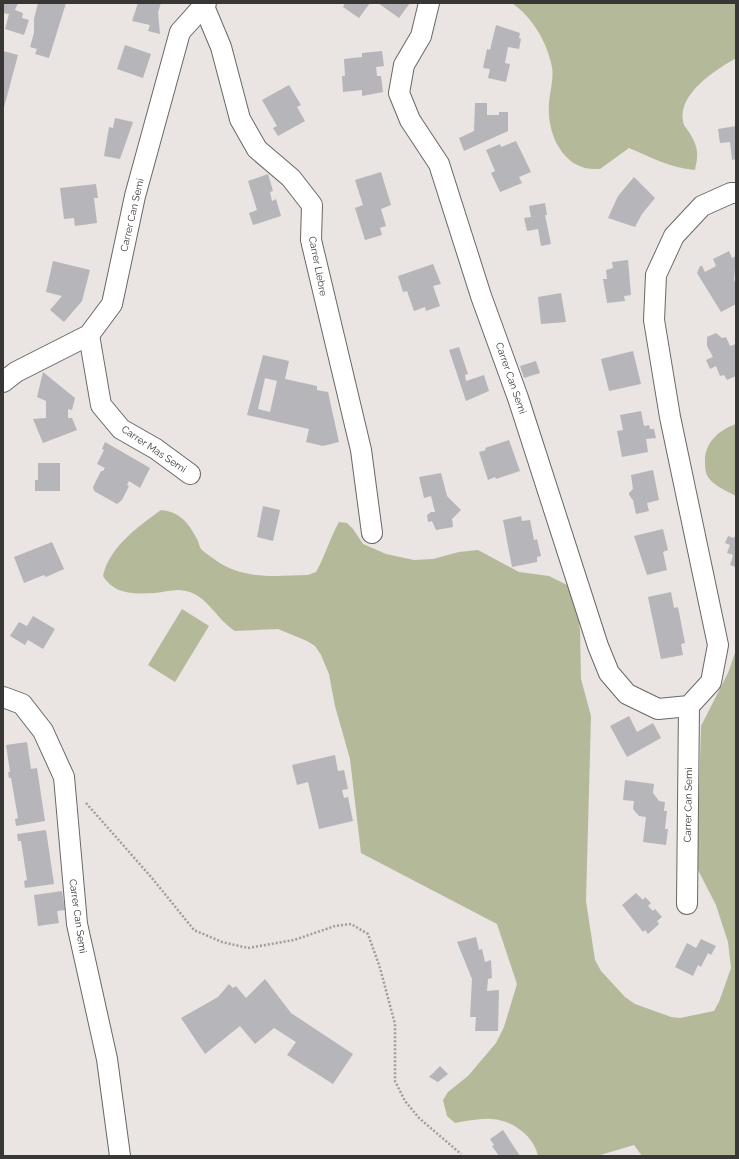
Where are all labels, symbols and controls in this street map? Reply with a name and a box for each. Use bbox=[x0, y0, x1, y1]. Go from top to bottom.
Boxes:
street label: Carrer Can Semi bbox=[118, 177, 146, 253]
street label: Carrer Llebre bbox=[307, 235, 329, 297]
street label: Carrer Can Semi bbox=[494, 341, 528, 415]
street label: Carrer Mas Semi bbox=[120, 423, 188, 475]
street label: Carrer Can Semi bbox=[682, 767, 694, 843]
street label: Carrer Can Semi bbox=[67, 878, 89, 954]

